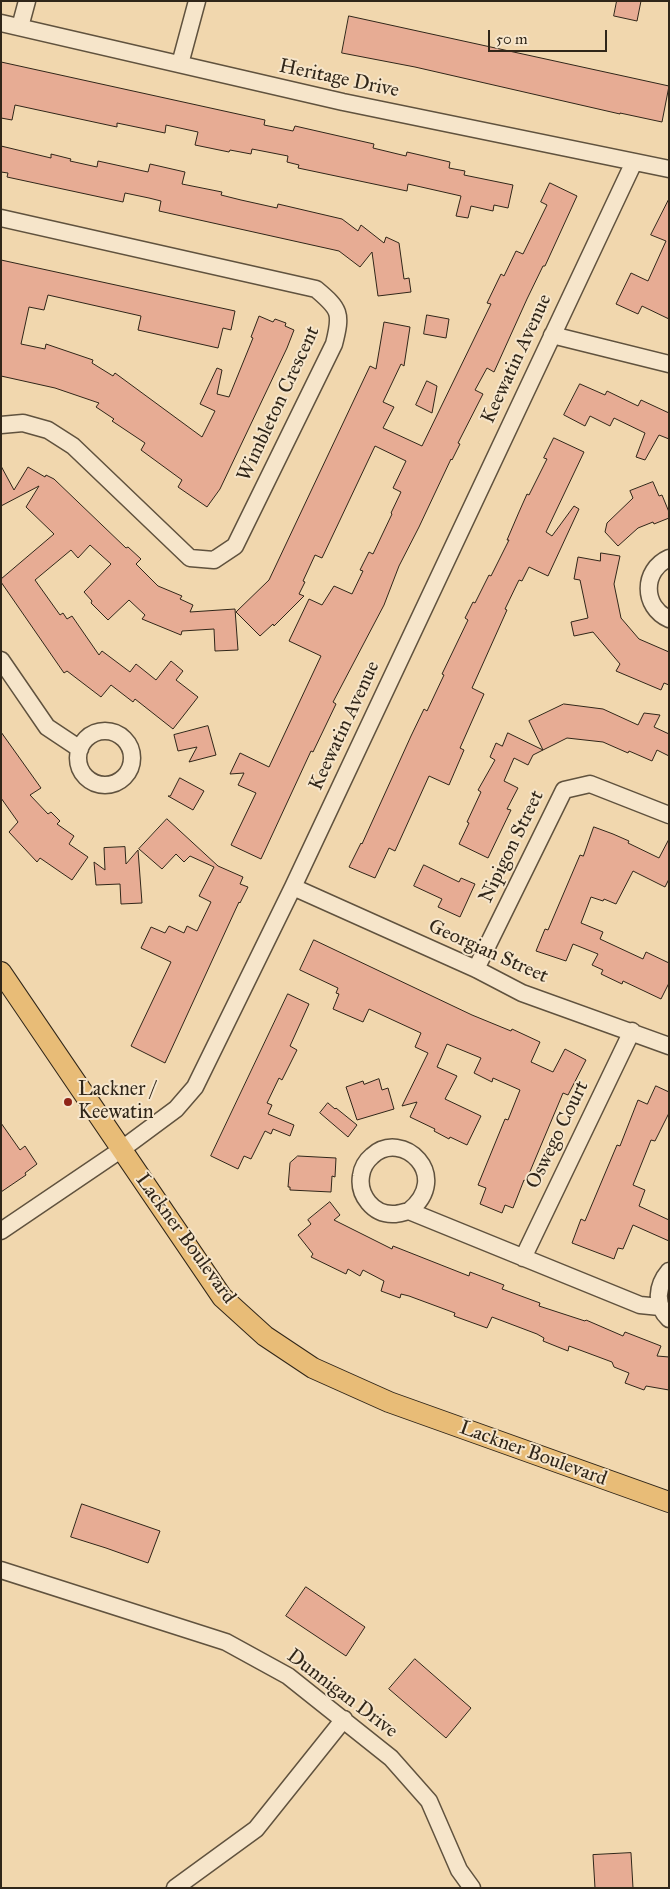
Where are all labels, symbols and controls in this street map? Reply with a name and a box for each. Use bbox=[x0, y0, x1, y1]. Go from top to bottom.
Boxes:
scale bar bbox=[490, 20, 609, 52]
text: 50 m bbox=[496, 30, 528, 48]
street label: Heritage Drive bbox=[277, 55, 401, 103]
street label: Keewatin Avenue bbox=[477, 291, 557, 427]
street label: Wimbleton Crescent bbox=[233, 323, 325, 485]
street label: Keewatin Avenue bbox=[305, 658, 385, 794]
street label: Nipigon Street bbox=[474, 787, 550, 907]
street label: Georgian Street bbox=[424, 915, 552, 989]
street label: Oswego Court bbox=[522, 1077, 594, 1193]
place label: Lackner / Keewatin bbox=[78, 1078, 155, 1125]
marker: Lackner / Keewatin bbox=[62, 1096, 74, 1108]
street label: Lackner Boulevard bbox=[130, 1169, 240, 1309]
street label: Lackner Boulevard bbox=[456, 1416, 610, 1492]
street label: Dunnigan Drive bbox=[282, 1644, 402, 1744]

